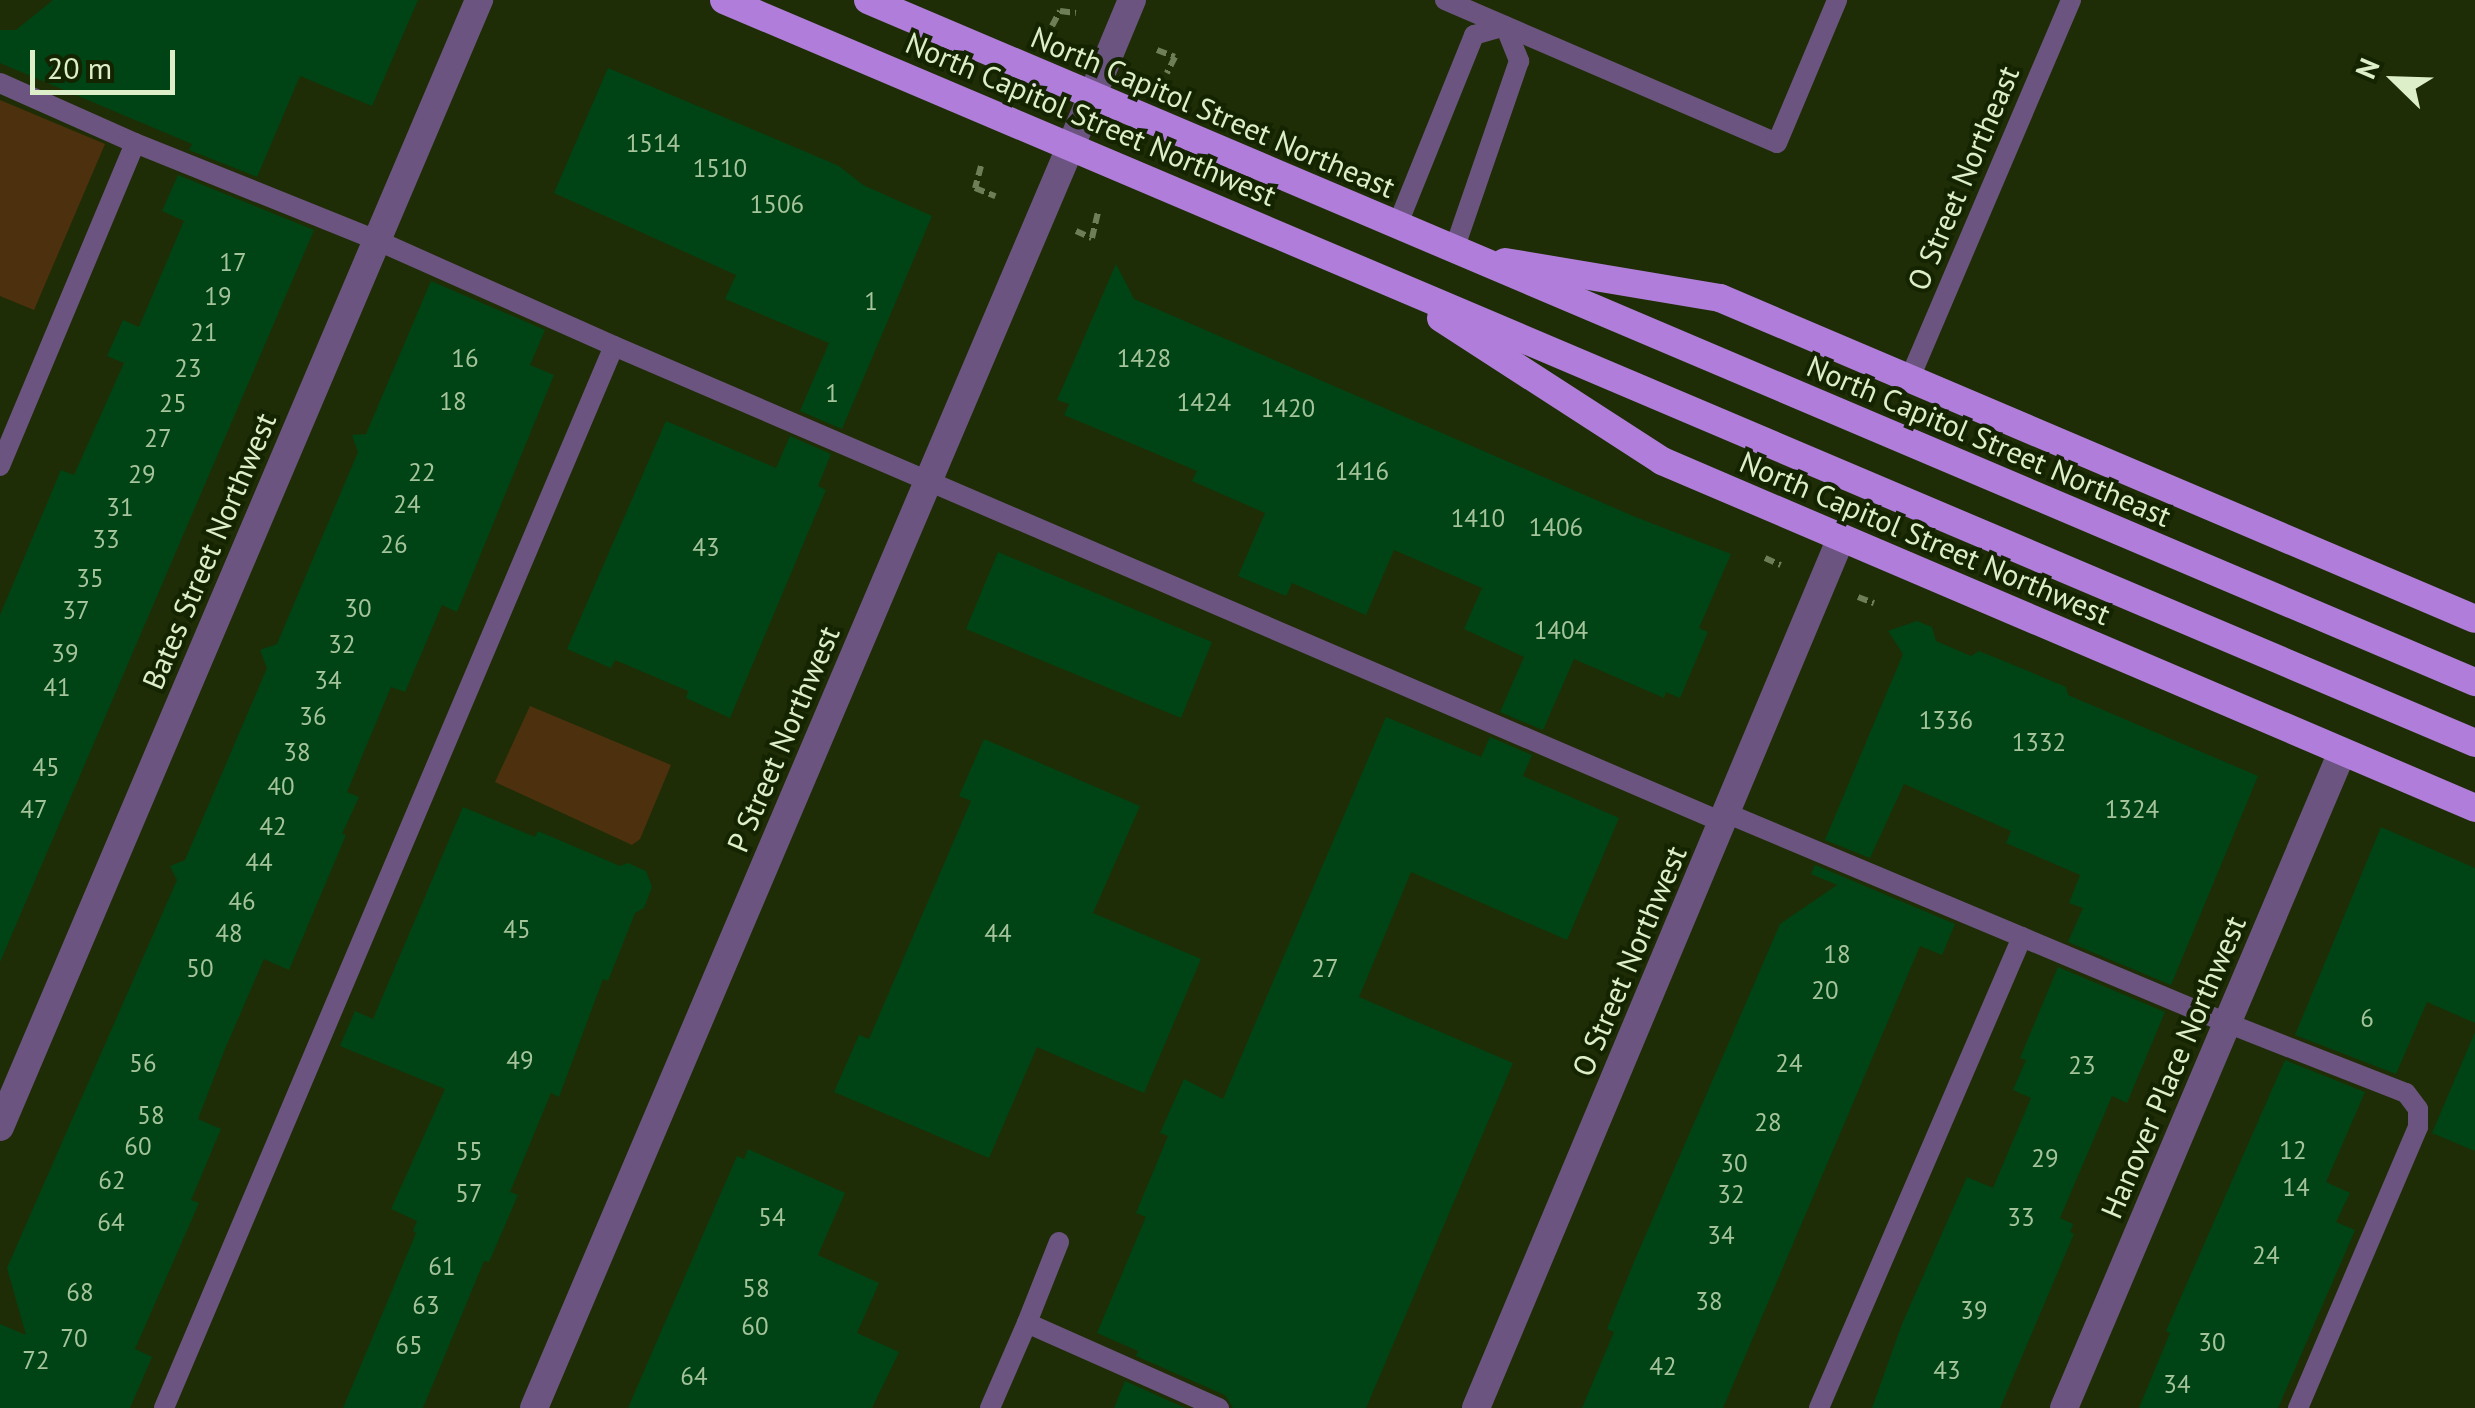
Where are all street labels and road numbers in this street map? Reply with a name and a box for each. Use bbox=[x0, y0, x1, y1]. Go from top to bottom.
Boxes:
street label: North Capitol Street Northeast bbox=[1026, 19, 1400, 205]
street label: North Capitol Street Northwest bbox=[900, 25, 1282, 213]
street label: O Street Northeast bbox=[1900, 60, 2026, 296]
street label: North Capitol Street Northeast bbox=[1802, 348, 2176, 534]
street label: Bates Street Northwest bbox=[135, 408, 283, 694]
street label: North Capitol Street Northwest bbox=[1734, 444, 2116, 632]
street label: P Street Northwest bbox=[719, 620, 847, 858]
street label: O Street Northwest bbox=[1564, 840, 1694, 1082]
street label: Hanover Place Northwest bbox=[2093, 910, 2253, 1224]

